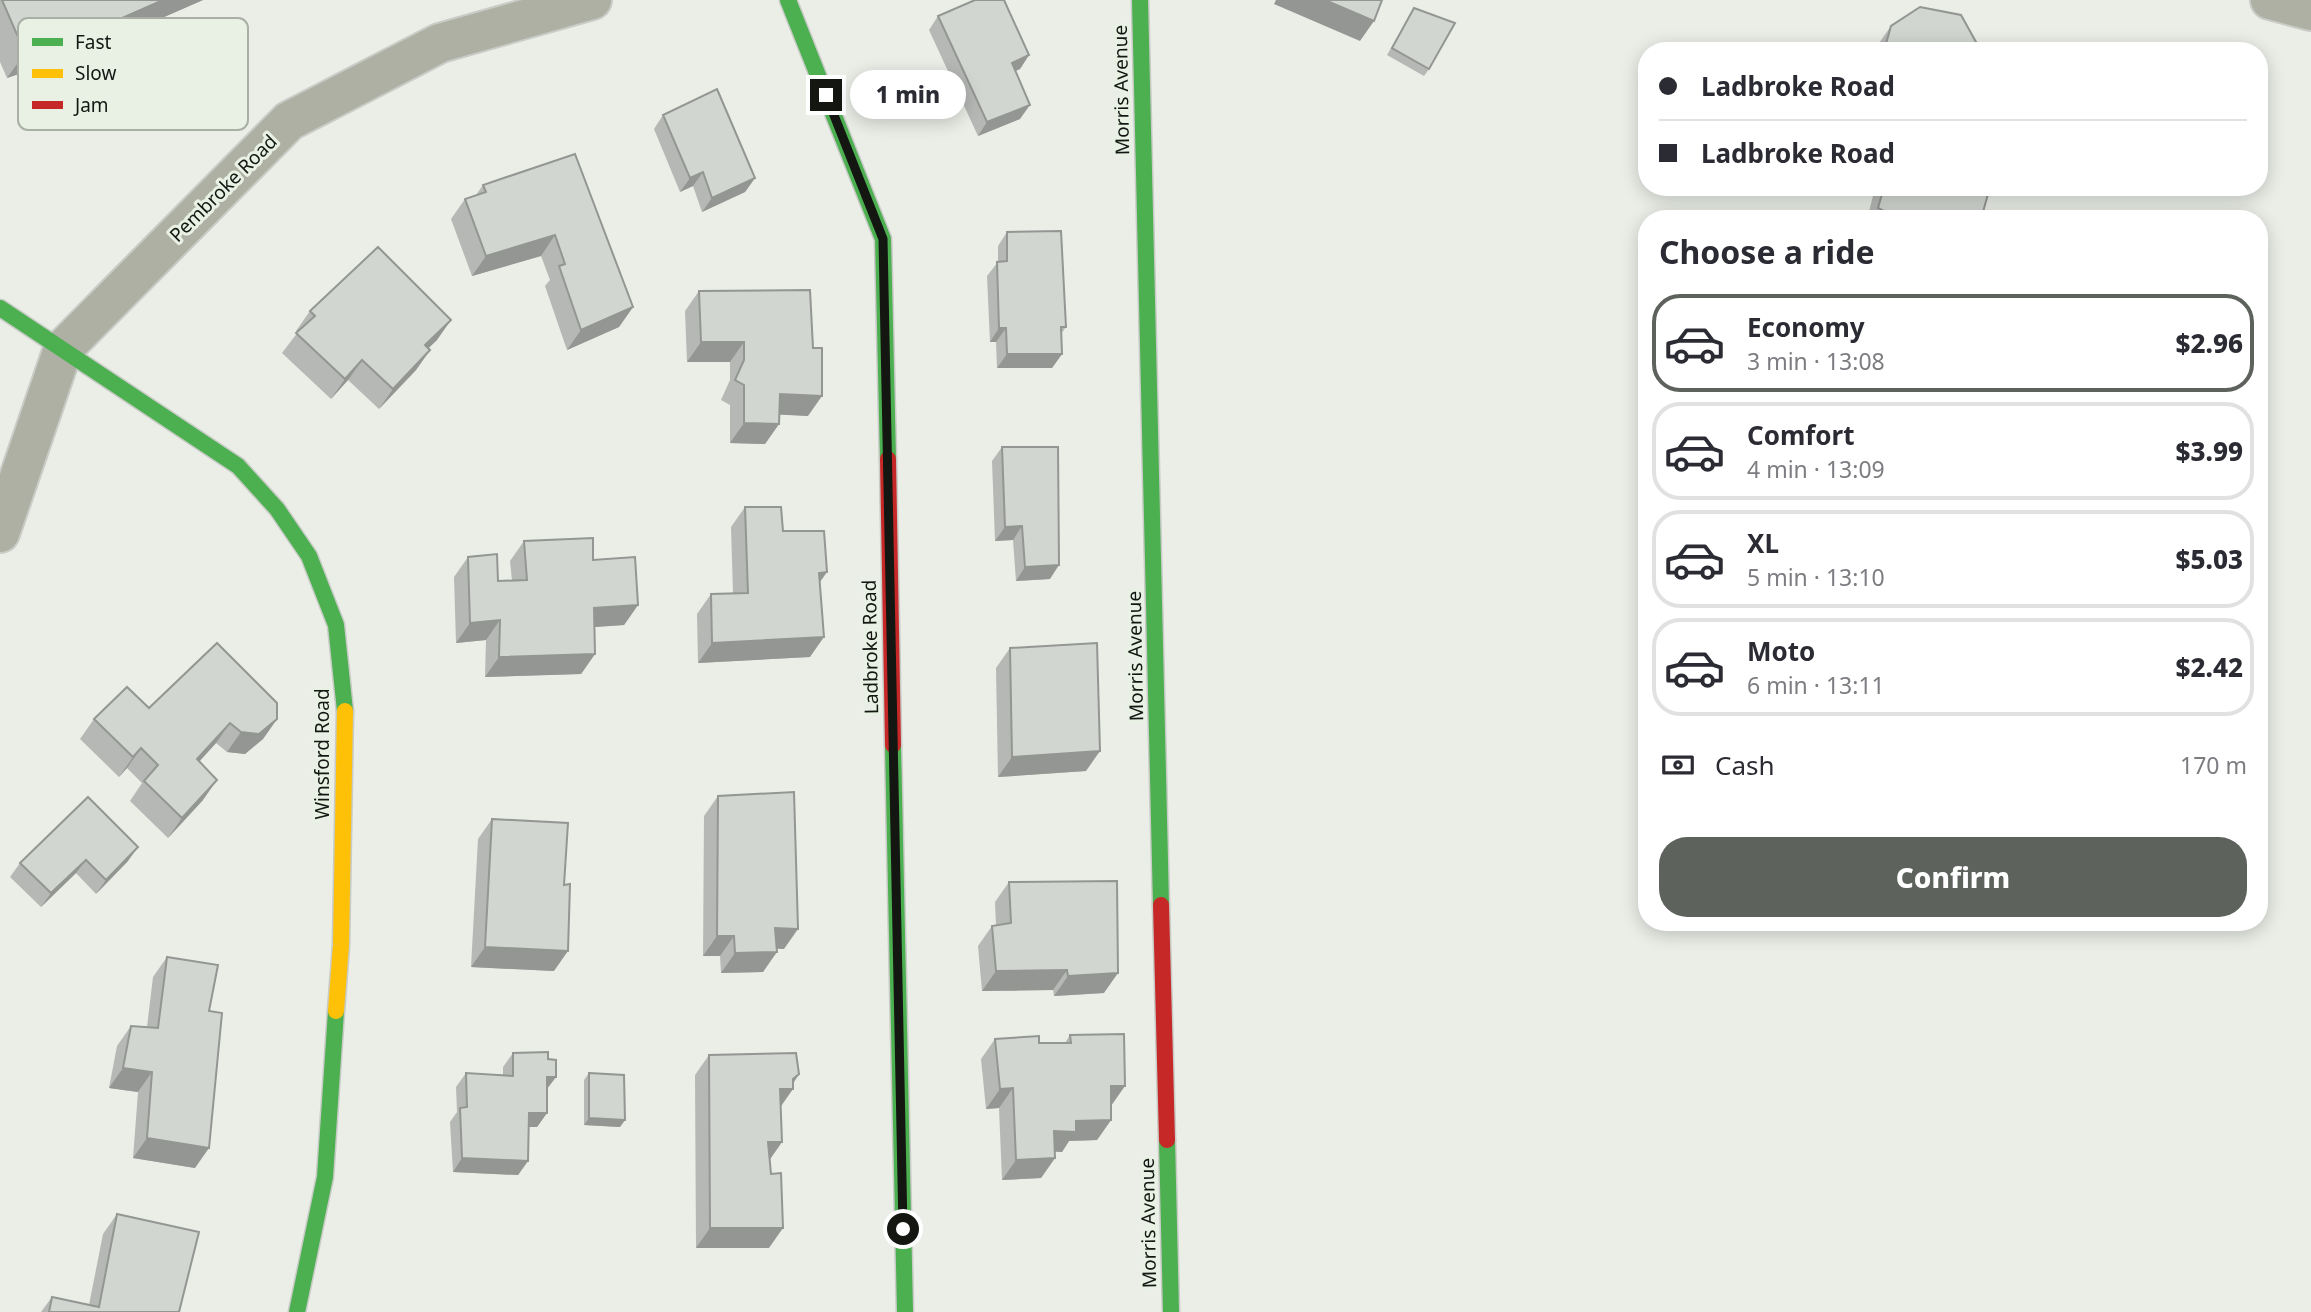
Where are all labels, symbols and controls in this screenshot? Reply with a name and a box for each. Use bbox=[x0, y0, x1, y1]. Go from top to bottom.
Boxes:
legend bbox=[18, 18, 248, 130]
street label: Morris Avenue bbox=[1107, 25, 1135, 155]
text: Fast bbox=[75, 29, 112, 55]
text: Slow bbox=[75, 60, 116, 86]
text: Ladbroke Road bbox=[1701, 68, 1895, 104]
callout: 1 min bbox=[850, 70, 966, 119]
text: 1 min bbox=[876, 78, 940, 110]
route end bbox=[810, 79, 842, 111]
text: Jam bbox=[73, 92, 109, 118]
street label: Pembroke Road bbox=[164, 129, 282, 247]
text: Ladbroke Road bbox=[1701, 135, 1895, 171]
text: Choose a ride bbox=[1659, 230, 1875, 273]
text: Economy bbox=[1747, 309, 1865, 345]
icon: car bbox=[1663, 312, 1726, 375]
text: $2.96 bbox=[2176, 325, 2243, 361]
text: 3 min · 13:08 bbox=[1747, 345, 1885, 377]
text: Comfort bbox=[1747, 417, 1855, 453]
icon: car bbox=[1663, 420, 1726, 483]
text: $3.99 bbox=[2176, 433, 2243, 469]
text: 4 min · 13:09 bbox=[1747, 453, 1885, 485]
text: XL bbox=[1747, 525, 1779, 561]
icon: car bbox=[1663, 528, 1726, 591]
text: $5.03 bbox=[2176, 541, 2243, 577]
text: 5 min · 13:10 bbox=[1747, 561, 1885, 593]
street label: Ladbroke Road bbox=[856, 580, 884, 714]
street label: Morris Avenue bbox=[1121, 591, 1149, 721]
text: Moto bbox=[1747, 633, 1815, 669]
icon: car bbox=[1663, 636, 1726, 699]
text: $2.42 bbox=[2176, 649, 2243, 685]
text: 6 min · 13:11 bbox=[1747, 669, 1885, 701]
street label: Winsford Road bbox=[309, 688, 335, 820]
icon: cash bbox=[1659, 746, 1697, 784]
text: Cash bbox=[1715, 747, 1775, 783]
text: 170 m bbox=[2180, 749, 2247, 781]
button: Confirm bbox=[1659, 837, 2247, 917]
street label: Morris Avenue bbox=[1134, 1158, 1162, 1288]
route start bbox=[887, 1213, 919, 1245]

